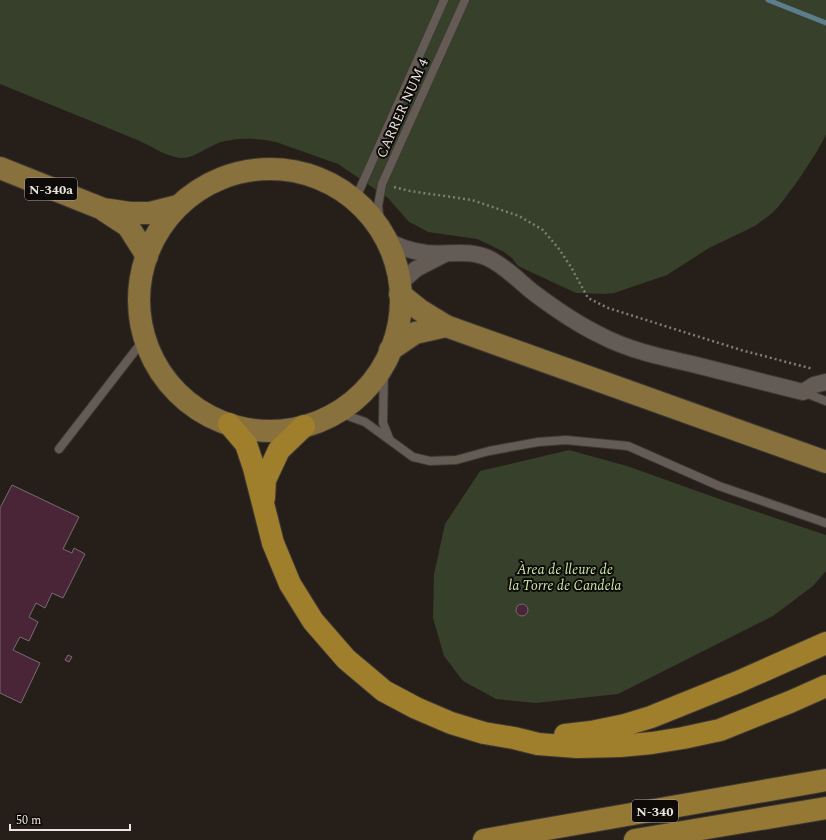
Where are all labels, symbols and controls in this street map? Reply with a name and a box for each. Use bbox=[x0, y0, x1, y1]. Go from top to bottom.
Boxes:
street label: CARRER NUM 4 bbox=[371, 55, 434, 161]
road number: N-340a bbox=[25, 178, 77, 200]
park label: Àrea de lleure de la Torre de Candela bbox=[509, 559, 621, 596]
road number: N-340 bbox=[632, 800, 678, 822]
scale bar bbox=[10, 806, 130, 832]
text: 50 m bbox=[16, 811, 41, 830]

